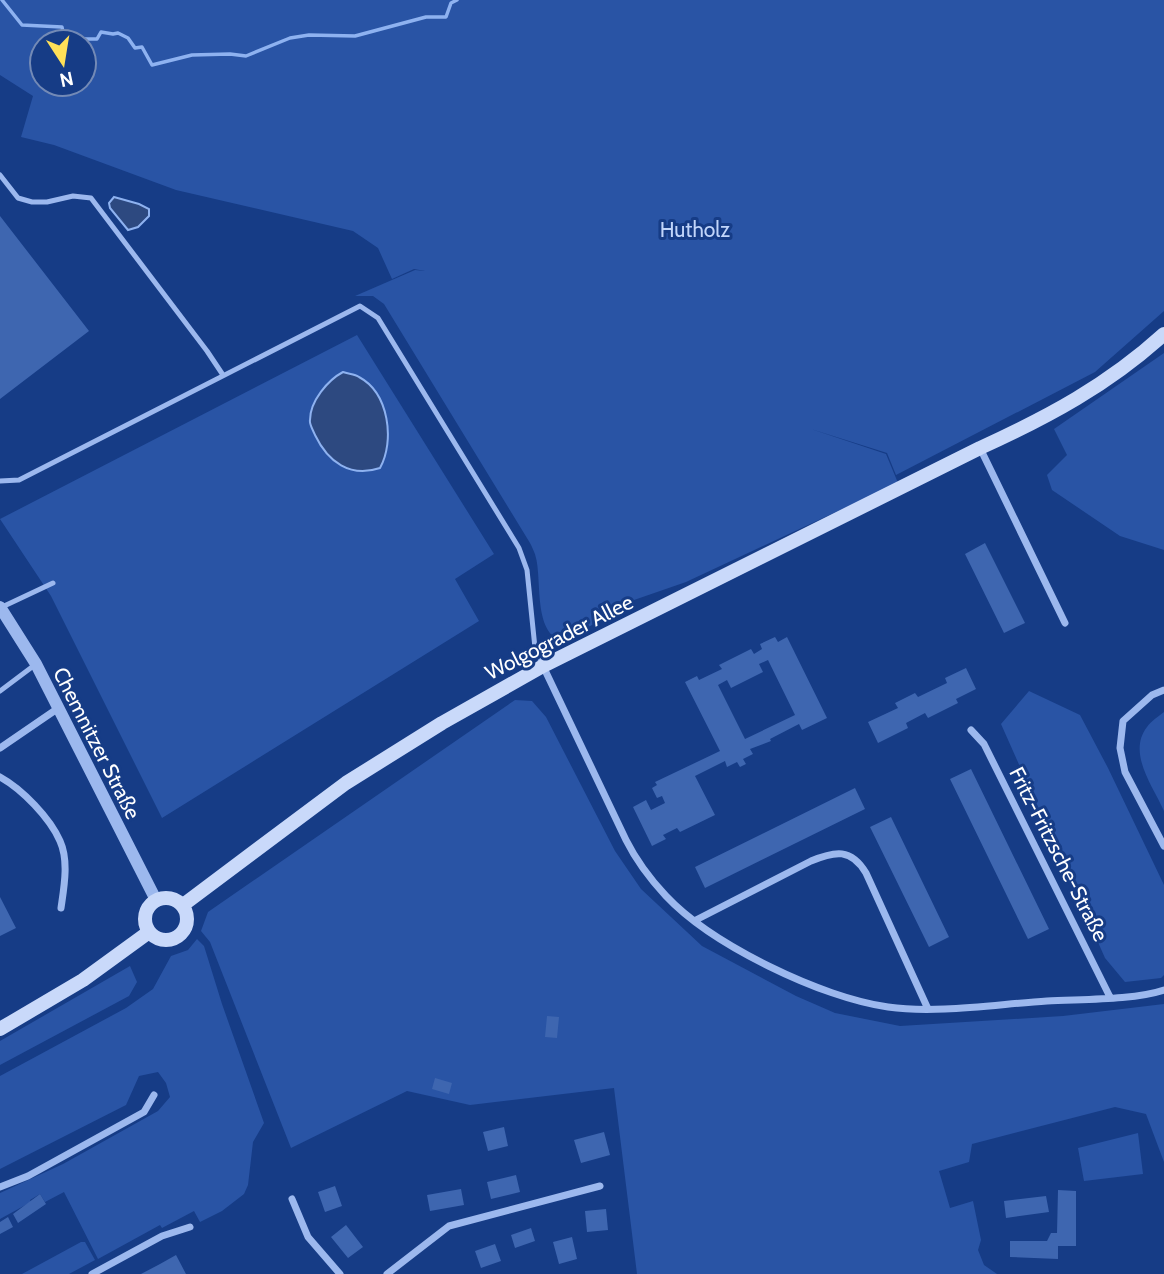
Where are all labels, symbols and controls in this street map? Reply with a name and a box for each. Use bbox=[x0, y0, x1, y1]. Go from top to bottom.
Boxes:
north arrow bbox=[28, 28, 98, 98]
text: N bbox=[57, 66, 75, 92]
park label: Hutholz bbox=[660, 217, 730, 242]
street label: Wolgograder Allee bbox=[481, 589, 637, 685]
street label: Chemnitzer Straße bbox=[48, 663, 146, 823]
street label: Fritz-Fritzsche-Straße bbox=[1004, 763, 1114, 945]

